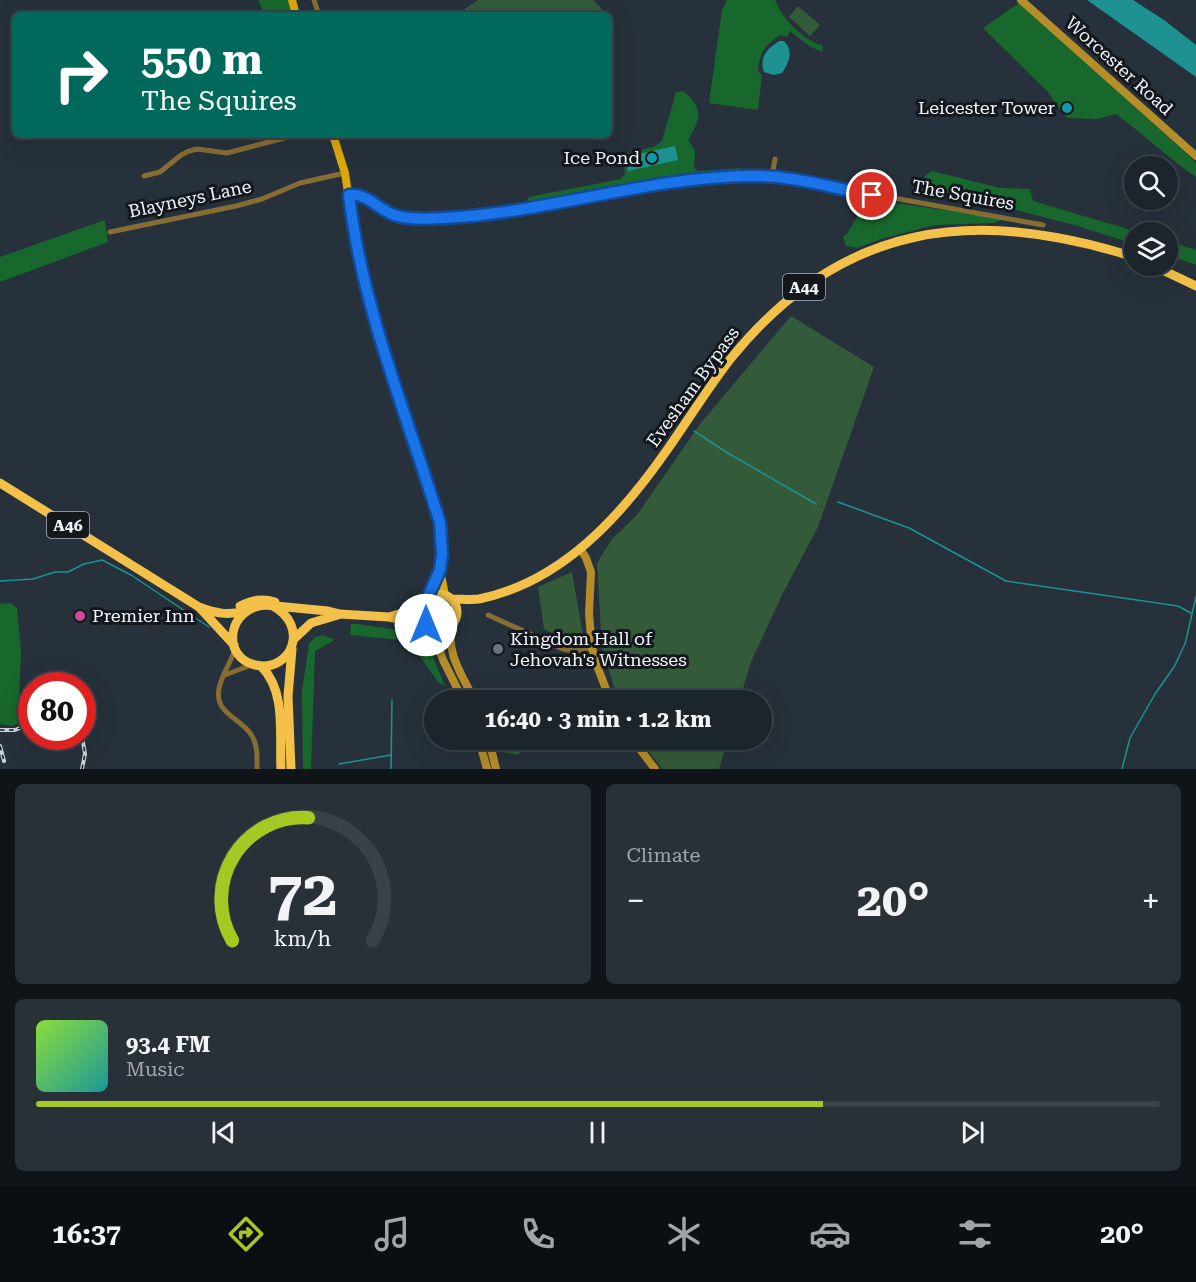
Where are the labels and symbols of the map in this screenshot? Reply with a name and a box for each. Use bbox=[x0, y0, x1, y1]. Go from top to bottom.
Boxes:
street label: Worcester Road bbox=[1061, 12, 1178, 120]
place label: Leicester Tower bbox=[918, 97, 1055, 118]
marker: Leicester Tower bbox=[1060, 101, 1074, 115]
place label: Ice Pond bbox=[564, 147, 640, 168]
marker: Ice Pond bbox=[645, 151, 659, 165]
pin bbox=[846, 169, 897, 220]
street label: Blayneys Lane bbox=[127, 175, 253, 222]
street label: The Squires bbox=[910, 175, 1016, 214]
road number: A44 bbox=[783, 274, 825, 300]
street label: Evesham Bypass bbox=[642, 323, 743, 451]
road number: A46 bbox=[47, 512, 89, 538]
position arrow bbox=[394, 593, 458, 657]
place label: Premier Inn bbox=[92, 605, 195, 626]
marker: Premier Inn bbox=[73, 609, 87, 623]
place label: Kingdom Hall of Jehovah's Witnesses bbox=[510, 628, 687, 670]
marker: Kingdom Hall of Jehovah's Witnesses bbox=[491, 642, 505, 656]
speed limit sign: 80 bbox=[18, 672, 96, 750]

